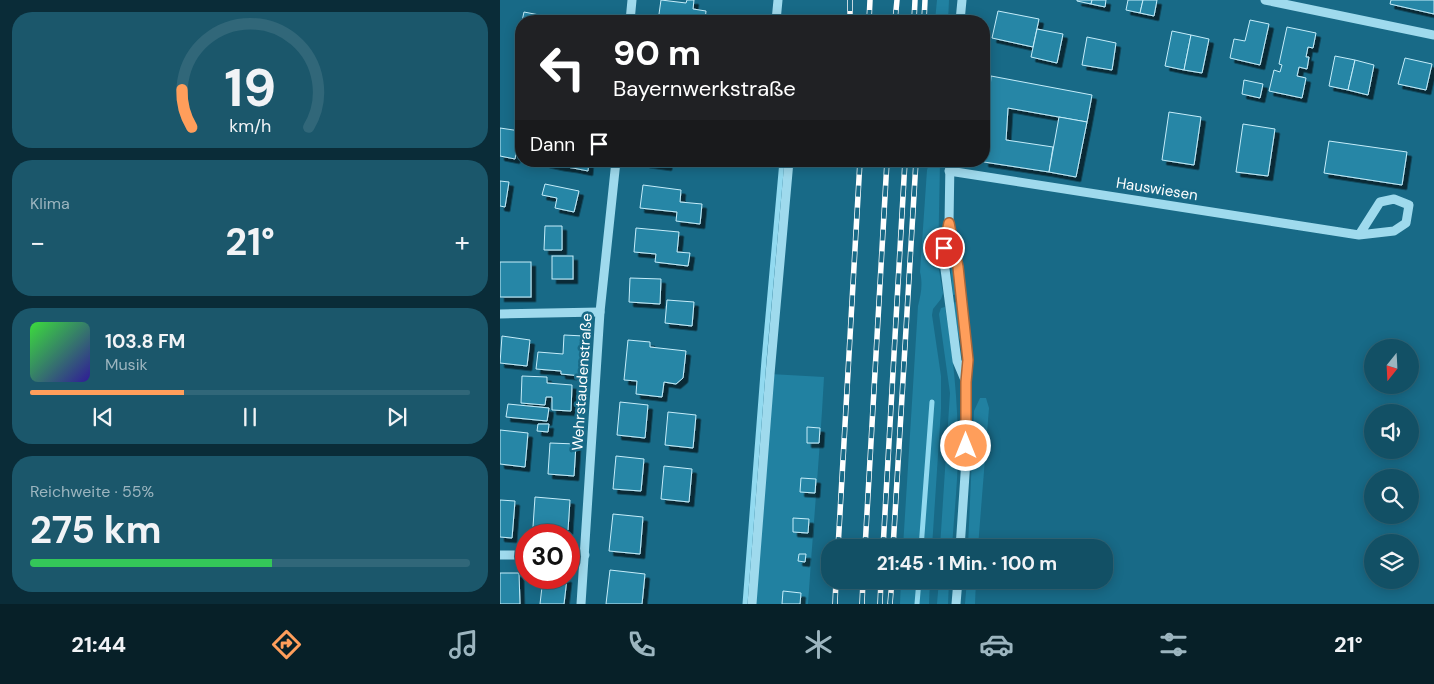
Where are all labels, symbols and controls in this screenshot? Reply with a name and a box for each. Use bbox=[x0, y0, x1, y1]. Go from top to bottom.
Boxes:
text: 90 m bbox=[613, 30, 701, 76]
icon: left bbox=[530, 35, 595, 100]
text: 19 bbox=[224, 54, 276, 122]
text: Bayernwerkstraße bbox=[613, 74, 796, 103]
text: km/h bbox=[229, 114, 271, 138]
icon: arrive bbox=[585, 130, 613, 158]
text: Dann bbox=[530, 132, 575, 157]
street label: Hauswiesen bbox=[1115, 173, 1199, 205]
text: Klima bbox=[30, 193, 70, 214]
text: 21° bbox=[225, 217, 275, 267]
text: − bbox=[30, 224, 45, 261]
text: + bbox=[455, 224, 470, 261]
pin bbox=[923, 227, 965, 269]
icon: arrive bbox=[930, 234, 958, 262]
street label: Wehrstaudenstraße bbox=[567, 313, 597, 451]
text: 103.8 FM bbox=[105, 329, 185, 354]
north arrow bbox=[1364, 339, 1419, 394]
map controls bbox=[1364, 339, 1419, 589]
text: Musik bbox=[105, 354, 148, 375]
icon: previous bbox=[89, 403, 117, 431]
icon: pause bbox=[236, 403, 264, 431]
icon: next bbox=[383, 403, 411, 431]
button: sound bbox=[1364, 404, 1419, 459]
position arrow bbox=[939, 419, 991, 471]
button: search bbox=[1364, 469, 1419, 524]
text: Reichweite · 55% bbox=[30, 481, 154, 502]
text: 275 km bbox=[30, 505, 161, 555]
speed limit sign: 30 bbox=[515, 524, 580, 589]
button: layers bbox=[1364, 534, 1419, 589]
text: 21:45 · 1 Min. · 100 m bbox=[877, 551, 1057, 576]
icon: directions bbox=[269, 627, 304, 662]
icon: music bbox=[446, 627, 481, 662]
icon: phone bbox=[624, 627, 659, 662]
icon: climate bbox=[801, 627, 836, 662]
icon: car bbox=[979, 627, 1014, 662]
icon: filters bbox=[1156, 627, 1191, 662]
text: 21:44 bbox=[71, 630, 126, 659]
text: 21° bbox=[1334, 630, 1363, 659]

